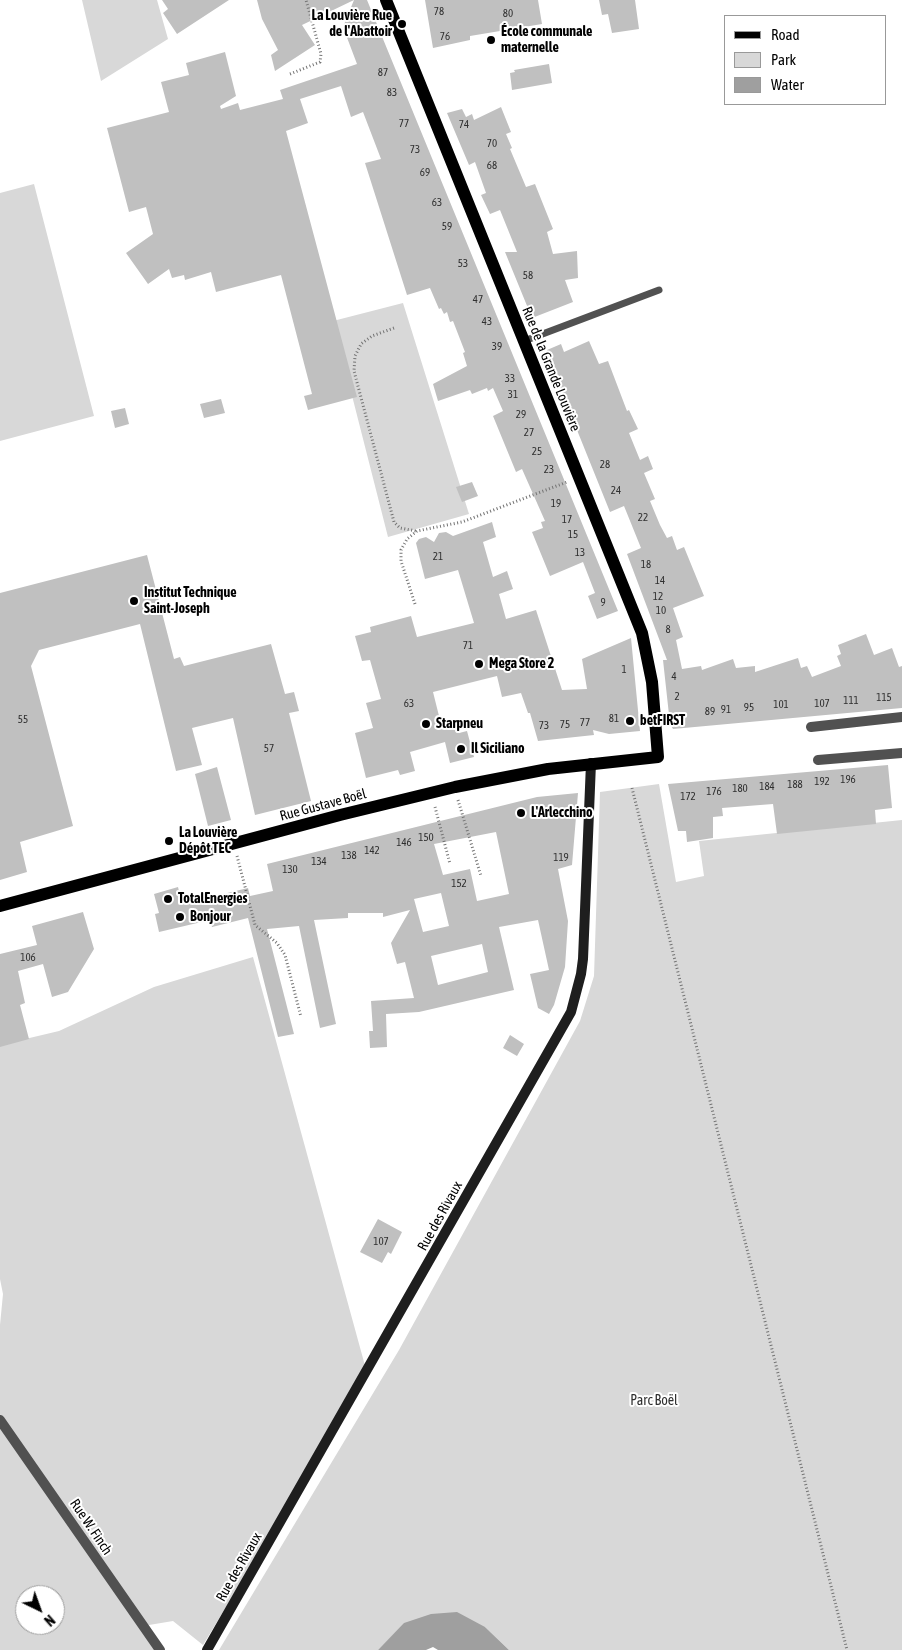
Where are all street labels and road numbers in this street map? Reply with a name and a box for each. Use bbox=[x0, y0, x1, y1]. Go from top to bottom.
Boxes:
street label: Rue de la Grande Louvière bbox=[518, 304, 584, 434]
street label: Rue Gustave Boël bbox=[278, 785, 368, 825]
street label: Rue des Rivaux bbox=[414, 1178, 466, 1254]
street label: Rue W. Finch bbox=[66, 1496, 116, 1558]
street label: Rue des Rivaux bbox=[213, 1530, 265, 1604]

